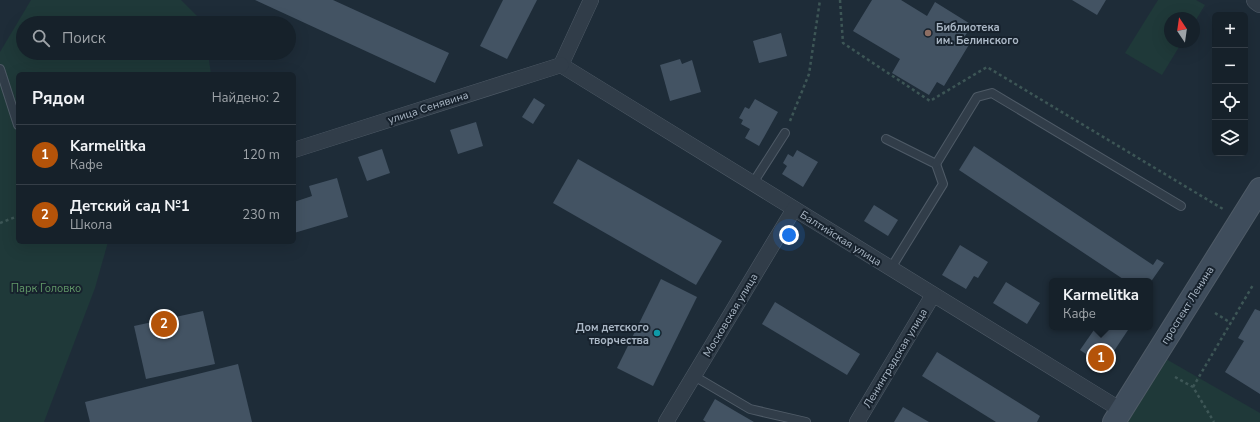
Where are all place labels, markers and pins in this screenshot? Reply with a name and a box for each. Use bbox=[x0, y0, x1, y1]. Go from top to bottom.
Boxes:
place label: Библиотека им. Белинского bbox=[936, 20, 1019, 48]
marker: Библиотека им. Белинского bbox=[923, 28, 933, 38]
pin: 2 bbox=[151, 309, 177, 339]
place label: Дом детского творчества bbox=[576, 320, 649, 348]
marker: Дом детского творчества bbox=[652, 328, 662, 338]
pin: 1 bbox=[1088, 343, 1114, 373]

